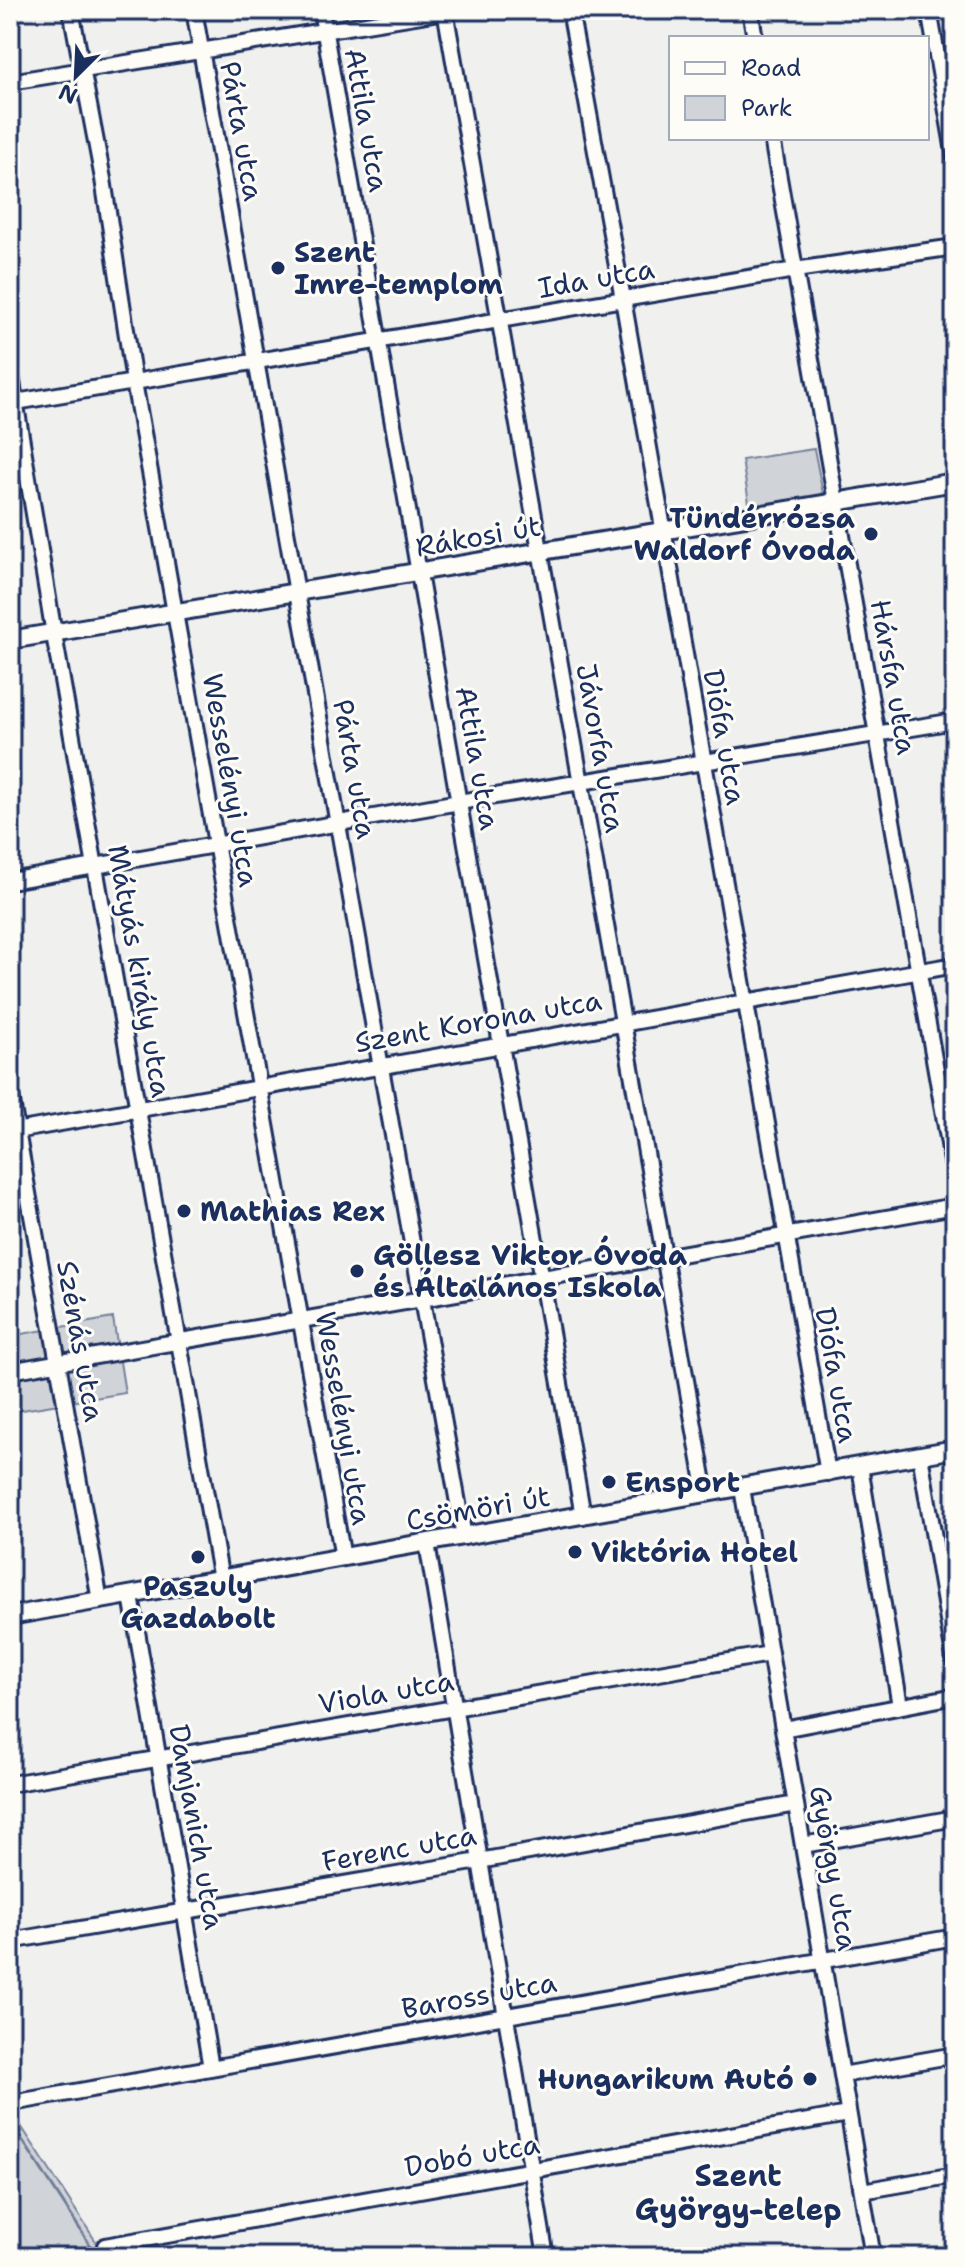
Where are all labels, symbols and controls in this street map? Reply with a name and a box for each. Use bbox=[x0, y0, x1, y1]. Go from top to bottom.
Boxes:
north arrow bbox=[36, 36, 116, 116]
legend bbox=[669, 36, 929, 140]
street label: Attila utca bbox=[336, 45, 398, 195]
text: Road bbox=[741, 52, 801, 84]
street label: Párta utca bbox=[211, 58, 273, 204]
text: N bbox=[54, 77, 82, 111]
text: Park bbox=[741, 92, 793, 124]
place label: Szent Imre-templom bbox=[294, 233, 503, 303]
street label: Ida utca bbox=[535, 249, 657, 307]
marker: Szent Imre-templom bbox=[269, 259, 287, 277]
place label: Tündérrózsa Waldorf Óvoda bbox=[633, 499, 855, 569]
street label: Rákosi út bbox=[412, 506, 544, 566]
marker: Tündérrózsa Waldorf Óvoda bbox=[862, 525, 880, 543]
street label: Hársfa utca bbox=[862, 597, 926, 757]
street label: Jávorfa utca bbox=[567, 661, 635, 835]
street label: Diófa utca bbox=[694, 666, 756, 808]
street label: Wesselényi utca bbox=[194, 670, 268, 890]
street label: Attila utca bbox=[447, 683, 509, 833]
street label: Párta utca bbox=[324, 696, 386, 842]
street label: Mátyás király utca bbox=[99, 842, 181, 1100]
street label: Szent Korona utca bbox=[352, 981, 604, 1061]
place label: Mathias Rex bbox=[200, 1192, 385, 1230]
marker: Mathias Rex bbox=[175, 1202, 193, 1220]
place label: Göllesz Viktor Óvoda és Általános Iskola bbox=[373, 1235, 687, 1306]
street label: Szénás utca bbox=[48, 1257, 114, 1425]
marker: Göllesz Viktor Óvoda és Általános Iskola bbox=[348, 1262, 366, 1280]
street label: Diófa utca bbox=[806, 1304, 868, 1446]
street label: Wesselényi utca bbox=[307, 1308, 381, 1528]
place label: Ensport bbox=[625, 1463, 740, 1501]
marker: Ensport bbox=[600, 1473, 618, 1491]
street label: Csömöri út bbox=[403, 1477, 553, 1539]
place label: Viktória Hotel bbox=[591, 1533, 798, 1571]
marker: Viktória Hotel bbox=[566, 1543, 584, 1561]
marker: Paszuly Gazdabolt bbox=[189, 1548, 207, 1566]
place label: Paszuly Gazdabolt bbox=[120, 1567, 276, 1637]
street label: Viola utca bbox=[315, 1661, 457, 1723]
street label: Damjanich utca bbox=[160, 1722, 234, 1932]
street label: György utca bbox=[801, 1783, 867, 1953]
street label: Ferenc utca bbox=[319, 1816, 479, 1880]
street label: Baross utca bbox=[399, 1963, 559, 2027]
place label: Hungarikum Autó bbox=[537, 2060, 794, 2098]
marker: Hungarikum Autó bbox=[801, 2070, 819, 2088]
street label: Dobó utca bbox=[402, 2124, 542, 2186]
district label: Szent György-telep bbox=[635, 2155, 841, 2230]

